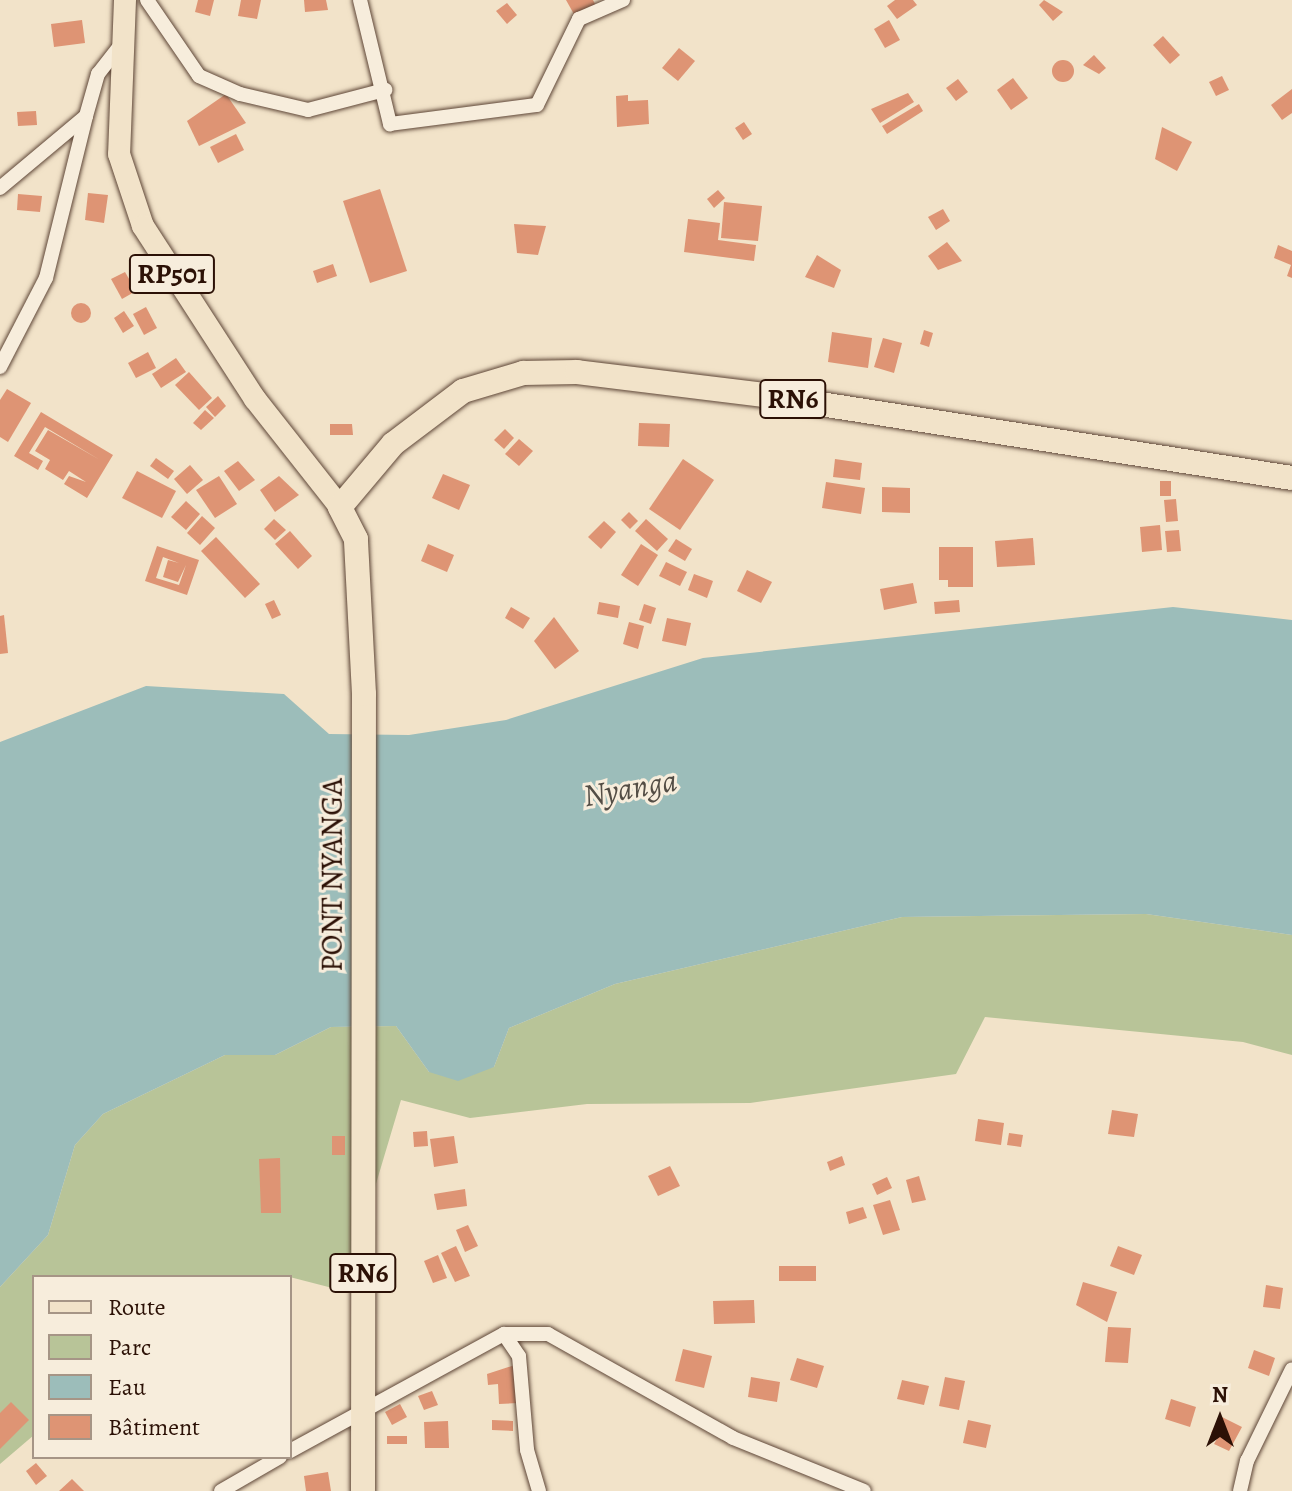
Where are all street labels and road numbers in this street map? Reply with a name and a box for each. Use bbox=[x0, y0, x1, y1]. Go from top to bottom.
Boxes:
road number: RP501 bbox=[128, 250, 216, 298]
road number: RN6 bbox=[759, 375, 827, 423]
street label: PONT NYANGA bbox=[314, 778, 350, 972]
road number: RN6 bbox=[329, 1249, 397, 1297]

